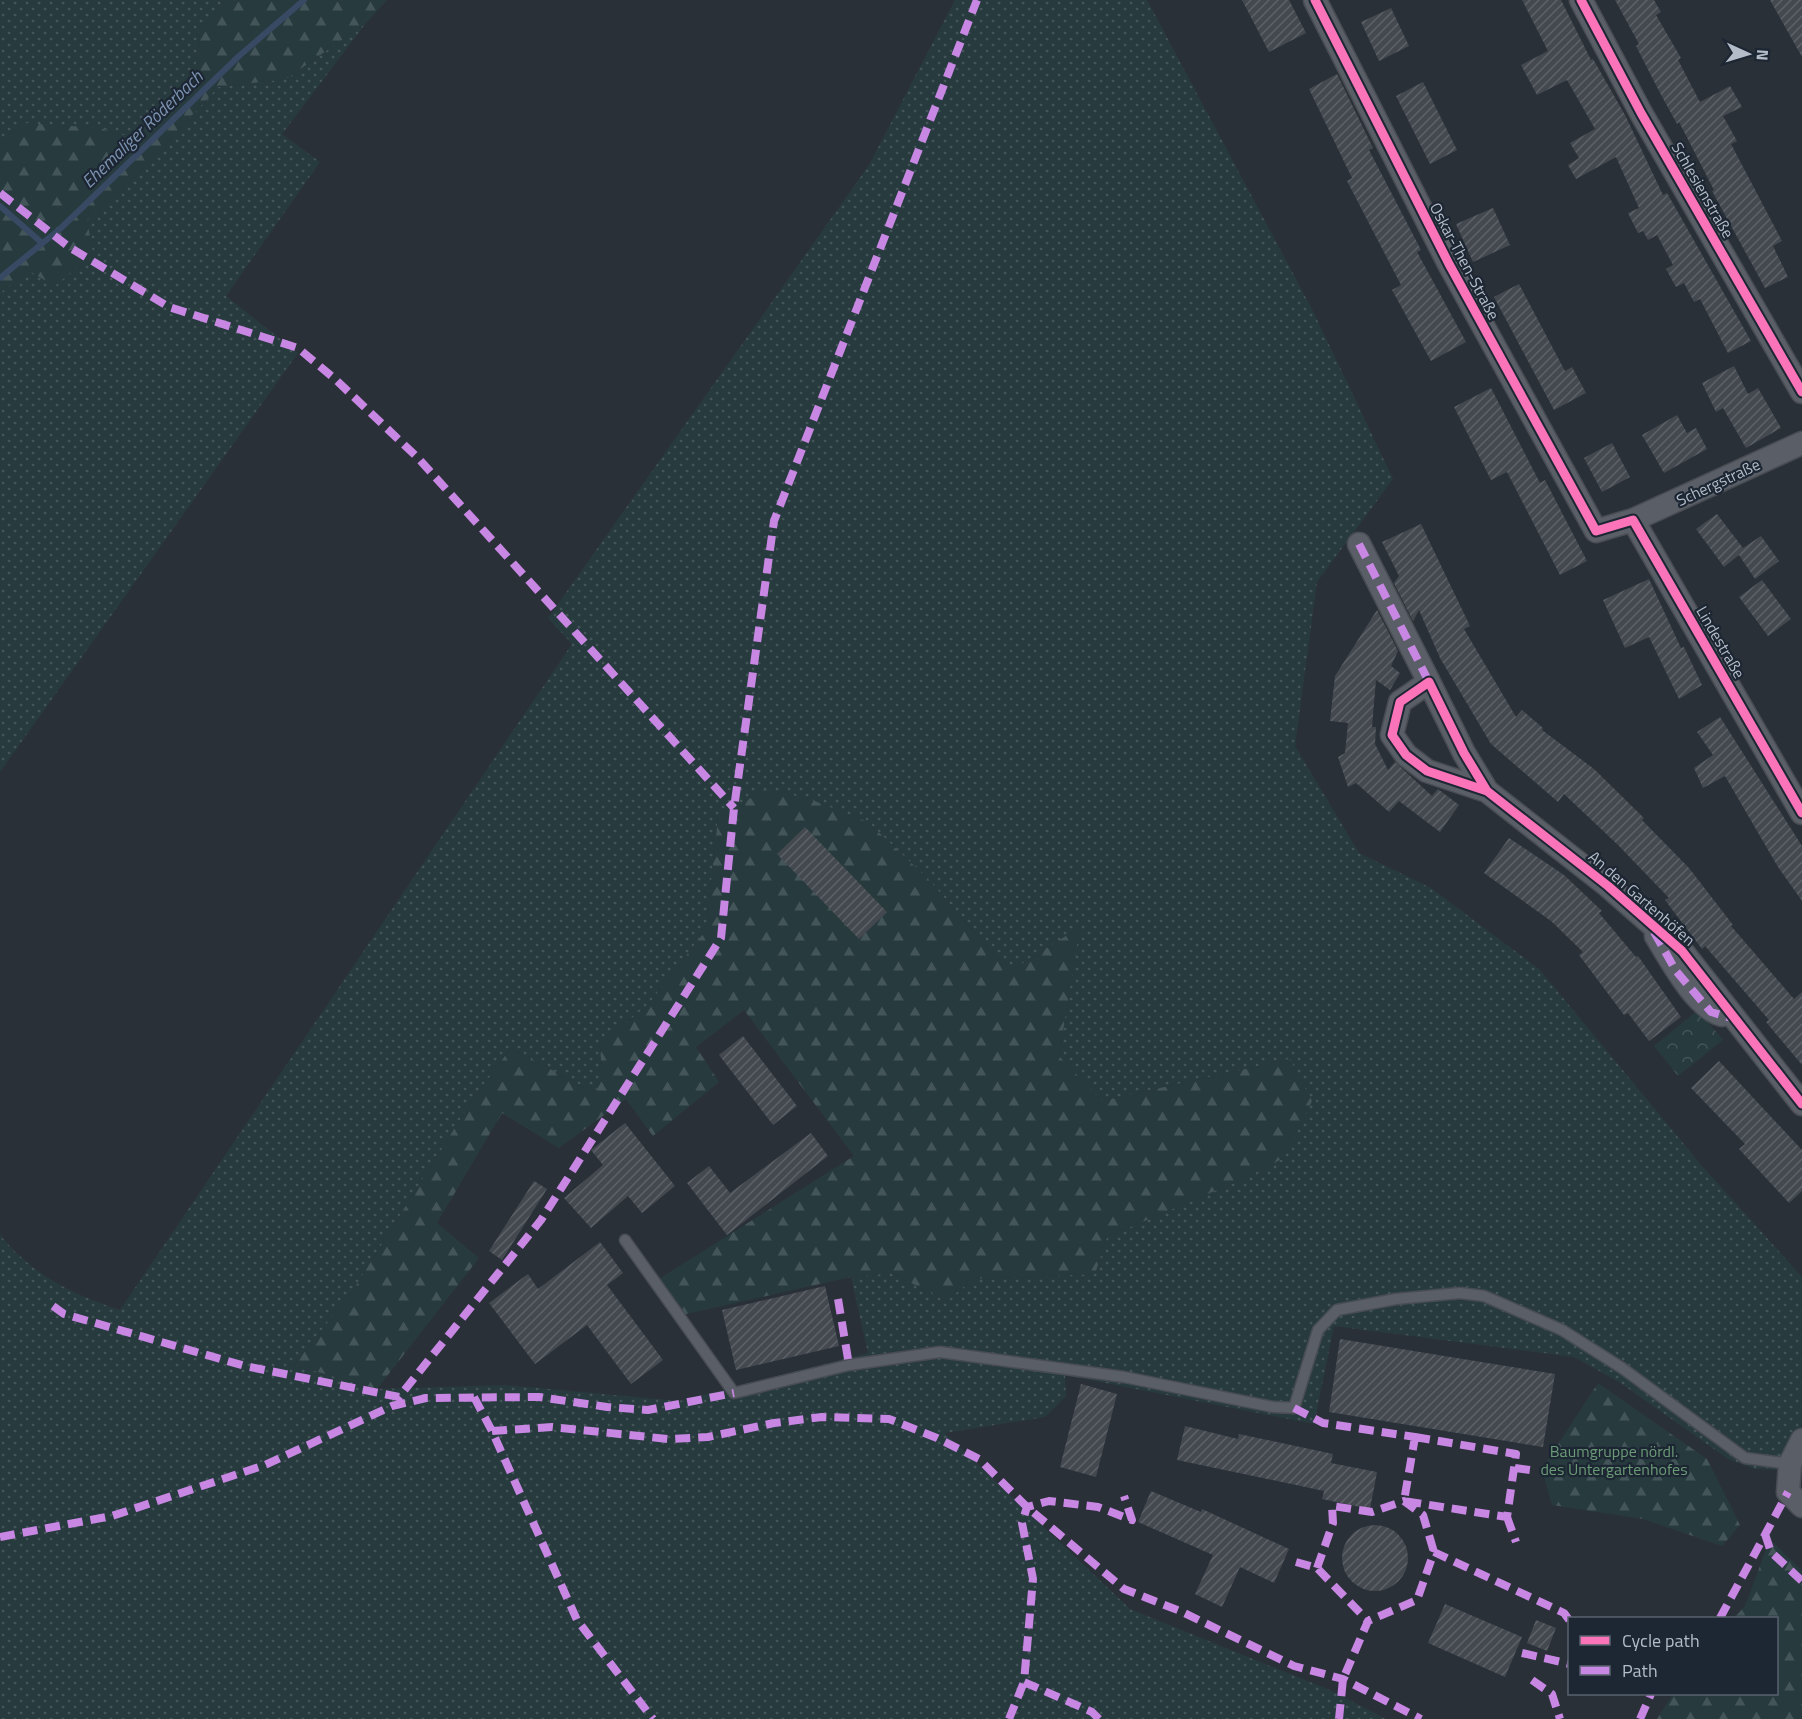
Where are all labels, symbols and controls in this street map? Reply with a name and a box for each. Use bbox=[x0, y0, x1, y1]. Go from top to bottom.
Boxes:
north arrow bbox=[1718, 24, 1778, 84]
text: N bbox=[1751, 49, 1775, 61]
water label: Ehemaliger Röderbach bbox=[75, 63, 209, 194]
street label: Schlesienstraße bbox=[1666, 137, 1740, 243]
street label: Oskar-Then-Straße bbox=[1424, 198, 1506, 324]
street label: Schergstraße bbox=[1672, 452, 1764, 512]
street label: Lindestraße bbox=[1691, 601, 1751, 683]
street label: An den Gartenhöfen bbox=[1583, 845, 1701, 951]
park label: Baumgruppe nördl. des Untergartenhofes bbox=[1540, 1439, 1688, 1481]
legend bbox=[1568, 1617, 1778, 1695]
text: Cycle path bbox=[1622, 1627, 1700, 1654]
text: Path bbox=[1622, 1657, 1658, 1684]

